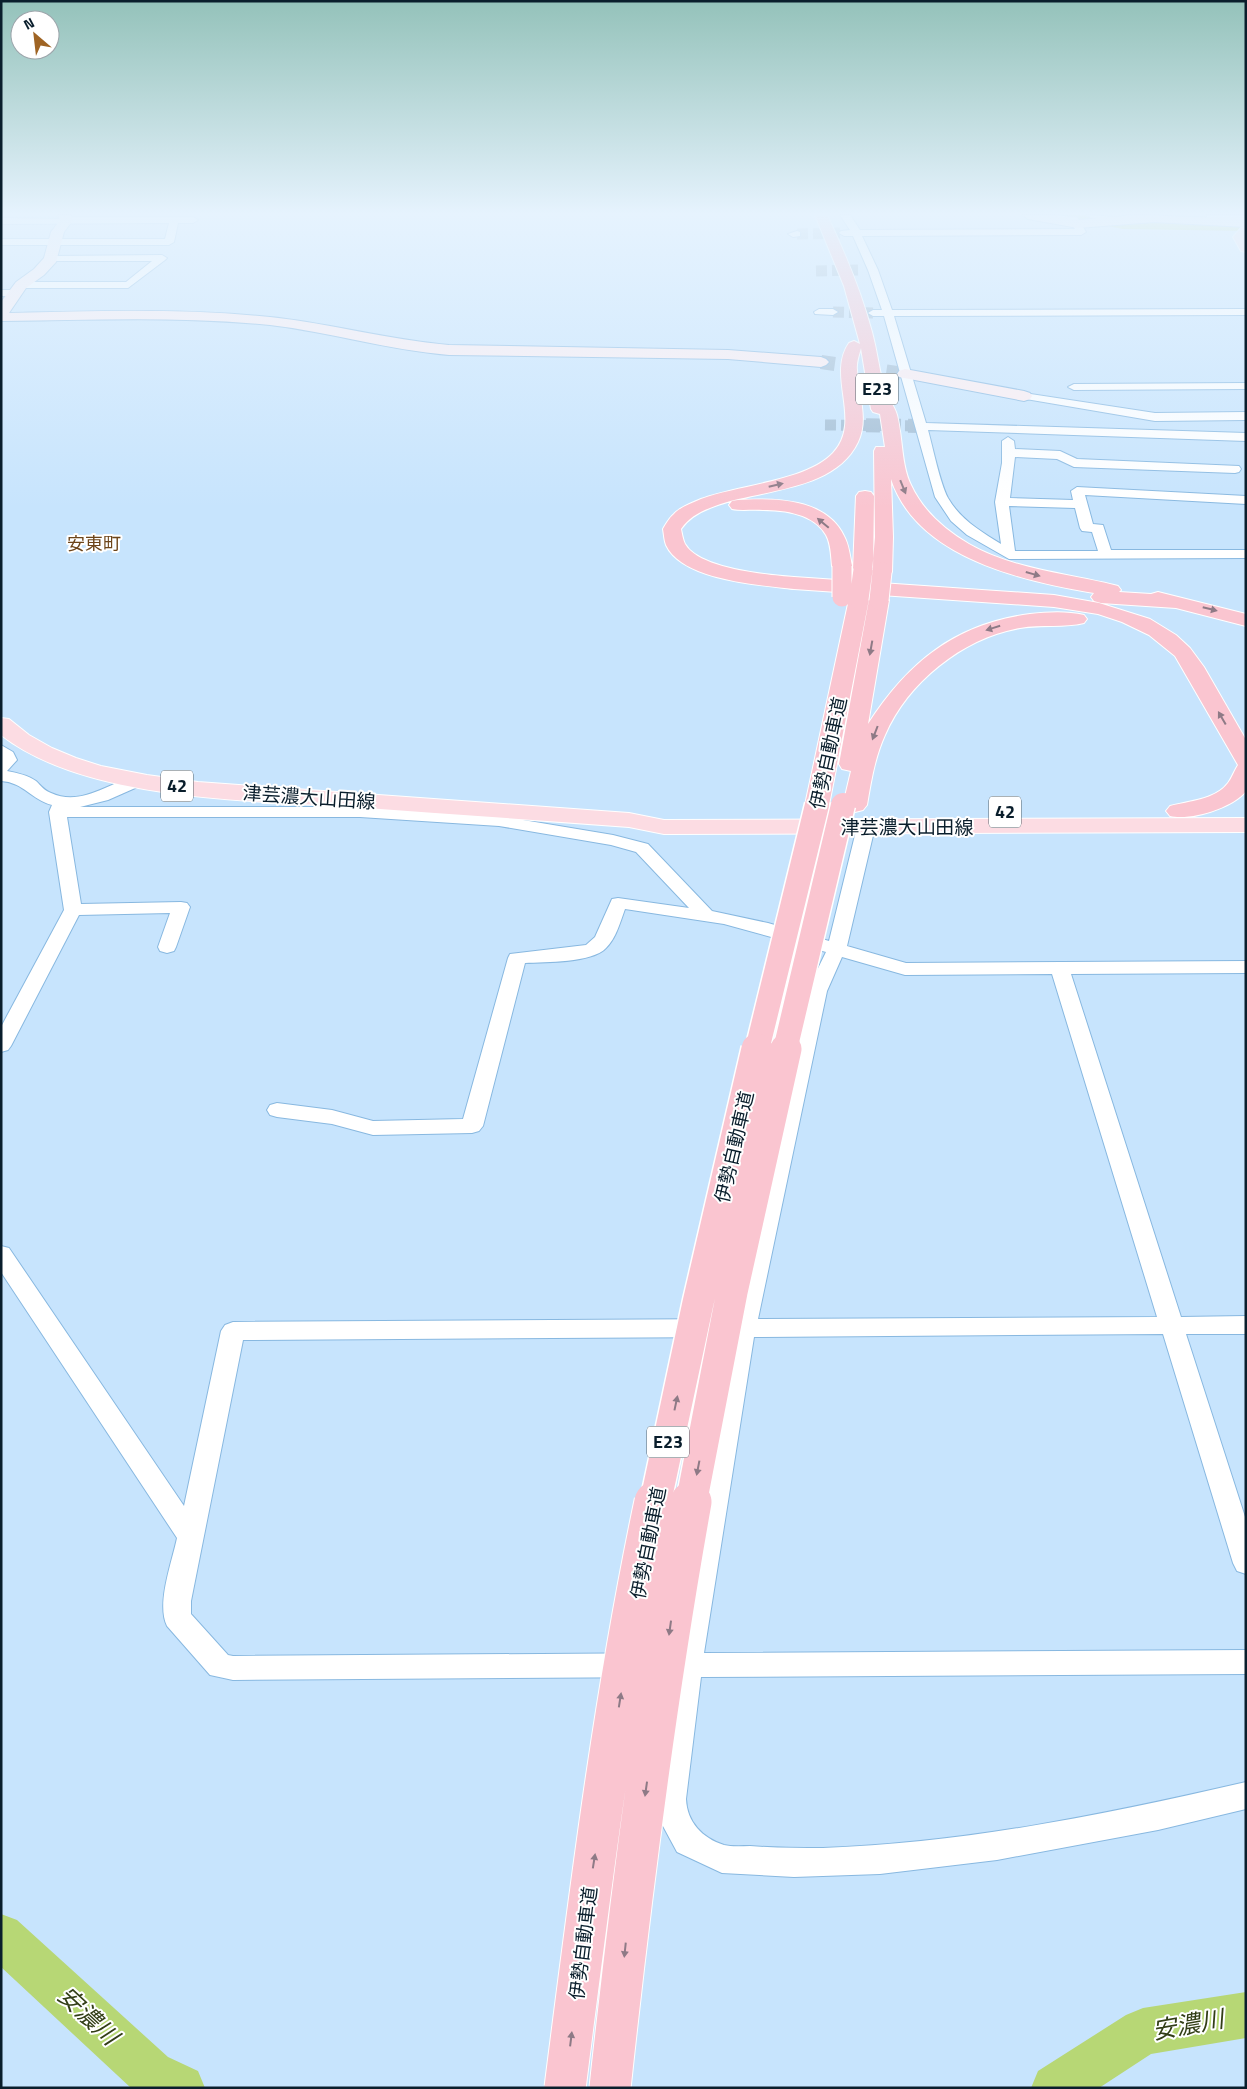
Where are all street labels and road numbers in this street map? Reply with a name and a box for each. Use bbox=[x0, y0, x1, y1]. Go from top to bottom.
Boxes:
road number: E23 bbox=[856, 374, 898, 404]
street label: 伊勢自動車道 bbox=[801, 694, 854, 812]
road number: 42 bbox=[161, 770, 193, 801]
street label: 津芸濃大山田線 bbox=[242, 777, 376, 816]
road number: 42 bbox=[989, 796, 1021, 828]
street label: 津芸濃大山田線 bbox=[840, 812, 974, 841]
street label: 伊勢自動車道 bbox=[707, 1088, 760, 1206]
road number: E23 bbox=[647, 1426, 689, 1458]
street label: 伊勢自動車道 bbox=[622, 1484, 673, 1602]
street label: 伊勢自動車道 bbox=[561, 1885, 604, 2001]

